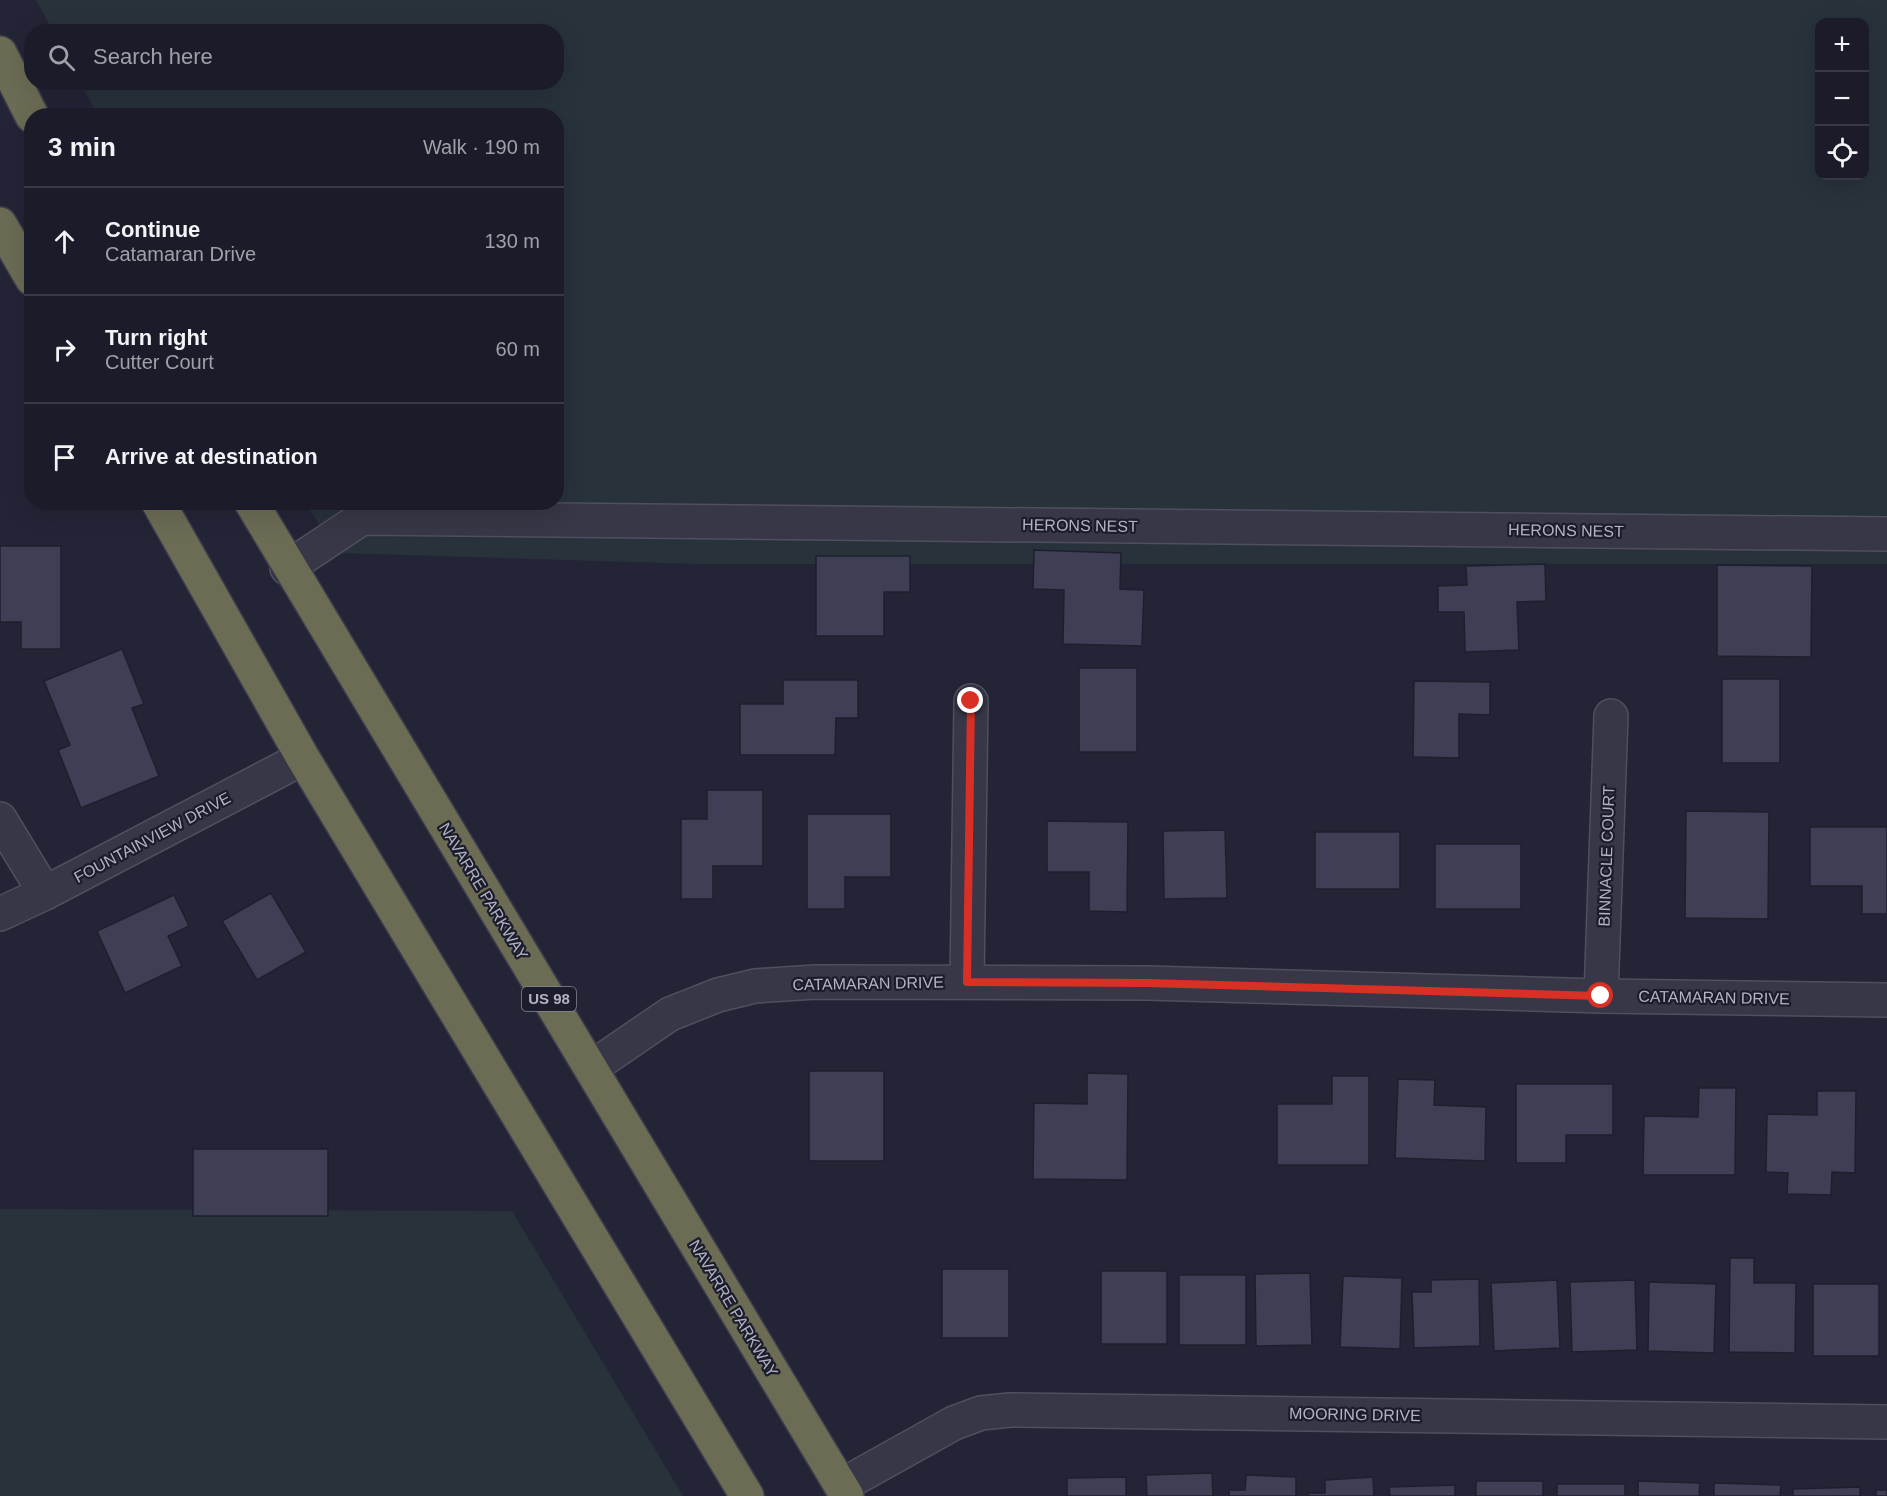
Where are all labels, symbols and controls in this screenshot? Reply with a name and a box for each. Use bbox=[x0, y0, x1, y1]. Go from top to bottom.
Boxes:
map controls bbox=[1815, 18, 1869, 180]
button: + bbox=[1815, 18, 1869, 72]
search box bbox=[24, 24, 564, 90]
icon: search bbox=[45, 41, 78, 74]
text: Search here bbox=[93, 44, 213, 69]
button: − bbox=[1815, 72, 1869, 126]
button: locate bbox=[1815, 126, 1869, 180]
text: 3 min bbox=[48, 132, 116, 162]
text: Walk · 190 m bbox=[423, 136, 540, 158]
text: Continue bbox=[105, 217, 200, 242]
icon: ahead bbox=[48, 225, 81, 258]
text: 130 m bbox=[484, 230, 540, 252]
text: Catamaran Drive bbox=[105, 243, 256, 265]
text: Turn right bbox=[105, 325, 207, 350]
icon: right bbox=[48, 333, 81, 366]
text: 60 m bbox=[496, 338, 540, 360]
text: Cutter Court bbox=[105, 351, 214, 373]
icon: arrive bbox=[48, 441, 81, 474]
text: Arrive at destination bbox=[105, 444, 318, 469]
street label: HERONS NEST bbox=[1022, 516, 1138, 535]
street label: HERONS NEST bbox=[1508, 521, 1624, 540]
route end bbox=[957, 687, 983, 713]
street label: BINNACLE COURT bbox=[1596, 785, 1617, 927]
street label: FOUNTAINVIEW DRIVE bbox=[71, 789, 233, 886]
street label: NAVARRE PARKWAY bbox=[436, 820, 531, 963]
street label: CATAMARAN DRIVE bbox=[792, 974, 944, 993]
route start bbox=[1587, 982, 1613, 1008]
road number: US 98 bbox=[522, 987, 576, 1011]
street label: CATAMARAN DRIVE bbox=[1638, 988, 1790, 1007]
street label: NAVARRE PARKWAY bbox=[686, 1237, 781, 1380]
street label: MOORING DRIVE bbox=[1289, 1405, 1421, 1424]

